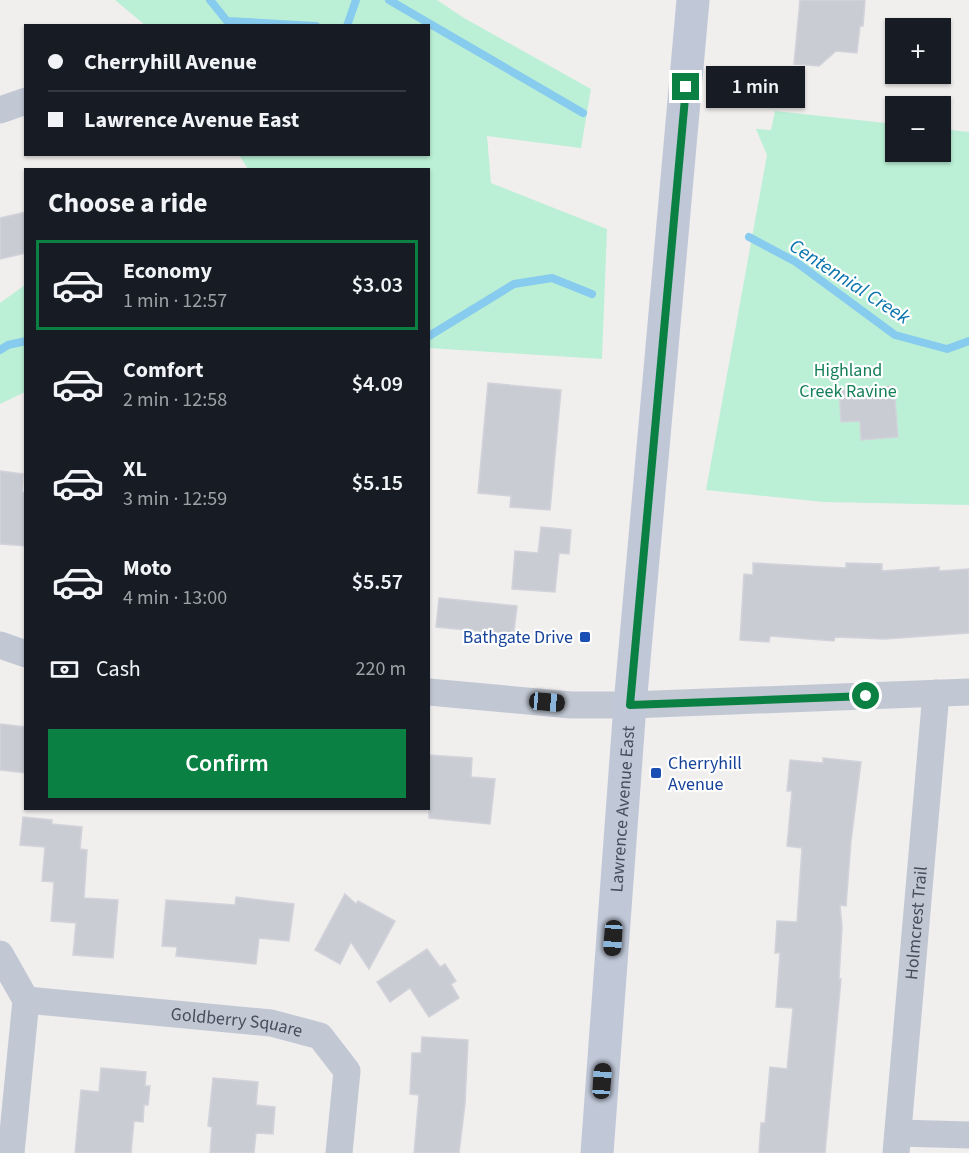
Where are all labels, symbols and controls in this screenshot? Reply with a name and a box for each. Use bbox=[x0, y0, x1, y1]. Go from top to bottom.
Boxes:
map controls bbox=[885, 18, 951, 162]
button: + bbox=[885, 18, 951, 84]
text: Cherryhill Avenue bbox=[84, 46, 257, 78]
callout: 1 min bbox=[707, 66, 806, 108]
route end bbox=[672, 73, 699, 100]
text: 1 min bbox=[732, 73, 779, 101]
button: − bbox=[885, 96, 951, 162]
text: Lawrence Avenue East bbox=[84, 104, 299, 136]
text: Choose a ride bbox=[48, 184, 208, 223]
water label: Centennial Creek bbox=[784, 232, 916, 332]
text: Economy bbox=[123, 255, 212, 287]
icon: car bbox=[51, 258, 105, 312]
text: $3.03 bbox=[352, 269, 403, 301]
text: 1 min · 12:57 bbox=[123, 287, 227, 315]
text: Comfort bbox=[123, 354, 204, 386]
icon: car bbox=[51, 357, 105, 411]
park label: Highland Creek Ravine bbox=[799, 358, 897, 404]
text: $4.09 bbox=[352, 368, 403, 400]
text: 2 min · 12:58 bbox=[123, 386, 227, 414]
text: XL bbox=[123, 453, 147, 485]
icon: car bbox=[51, 456, 105, 510]
text: $5.15 bbox=[352, 467, 403, 499]
text: 3 min · 12:59 bbox=[123, 485, 227, 513]
text: Moto bbox=[123, 552, 172, 584]
icon: car bbox=[51, 555, 105, 609]
text: $5.57 bbox=[352, 566, 403, 598]
text: 4 min · 13:00 bbox=[123, 584, 227, 612]
place label: Bathgate Drive bbox=[463, 625, 573, 650]
marker: Bathgate Drive bbox=[578, 630, 592, 644]
icon: cash bbox=[48, 653, 81, 686]
text: Cash bbox=[96, 653, 141, 685]
text: 220 m bbox=[356, 655, 406, 683]
route start bbox=[852, 682, 879, 709]
car bbox=[528, 691, 566, 713]
street label: Lawrence Avenue East bbox=[604, 725, 641, 893]
button: Confirm bbox=[48, 729, 406, 798]
place label: Cherryhill Avenue bbox=[668, 751, 742, 797]
marker: Cherryhill Avenue bbox=[649, 766, 663, 780]
street label: Holmcrest Trail bbox=[899, 865, 934, 981]
car bbox=[603, 919, 623, 957]
street label: Goldberry Square bbox=[170, 1002, 305, 1044]
car bbox=[592, 1062, 612, 1100]

